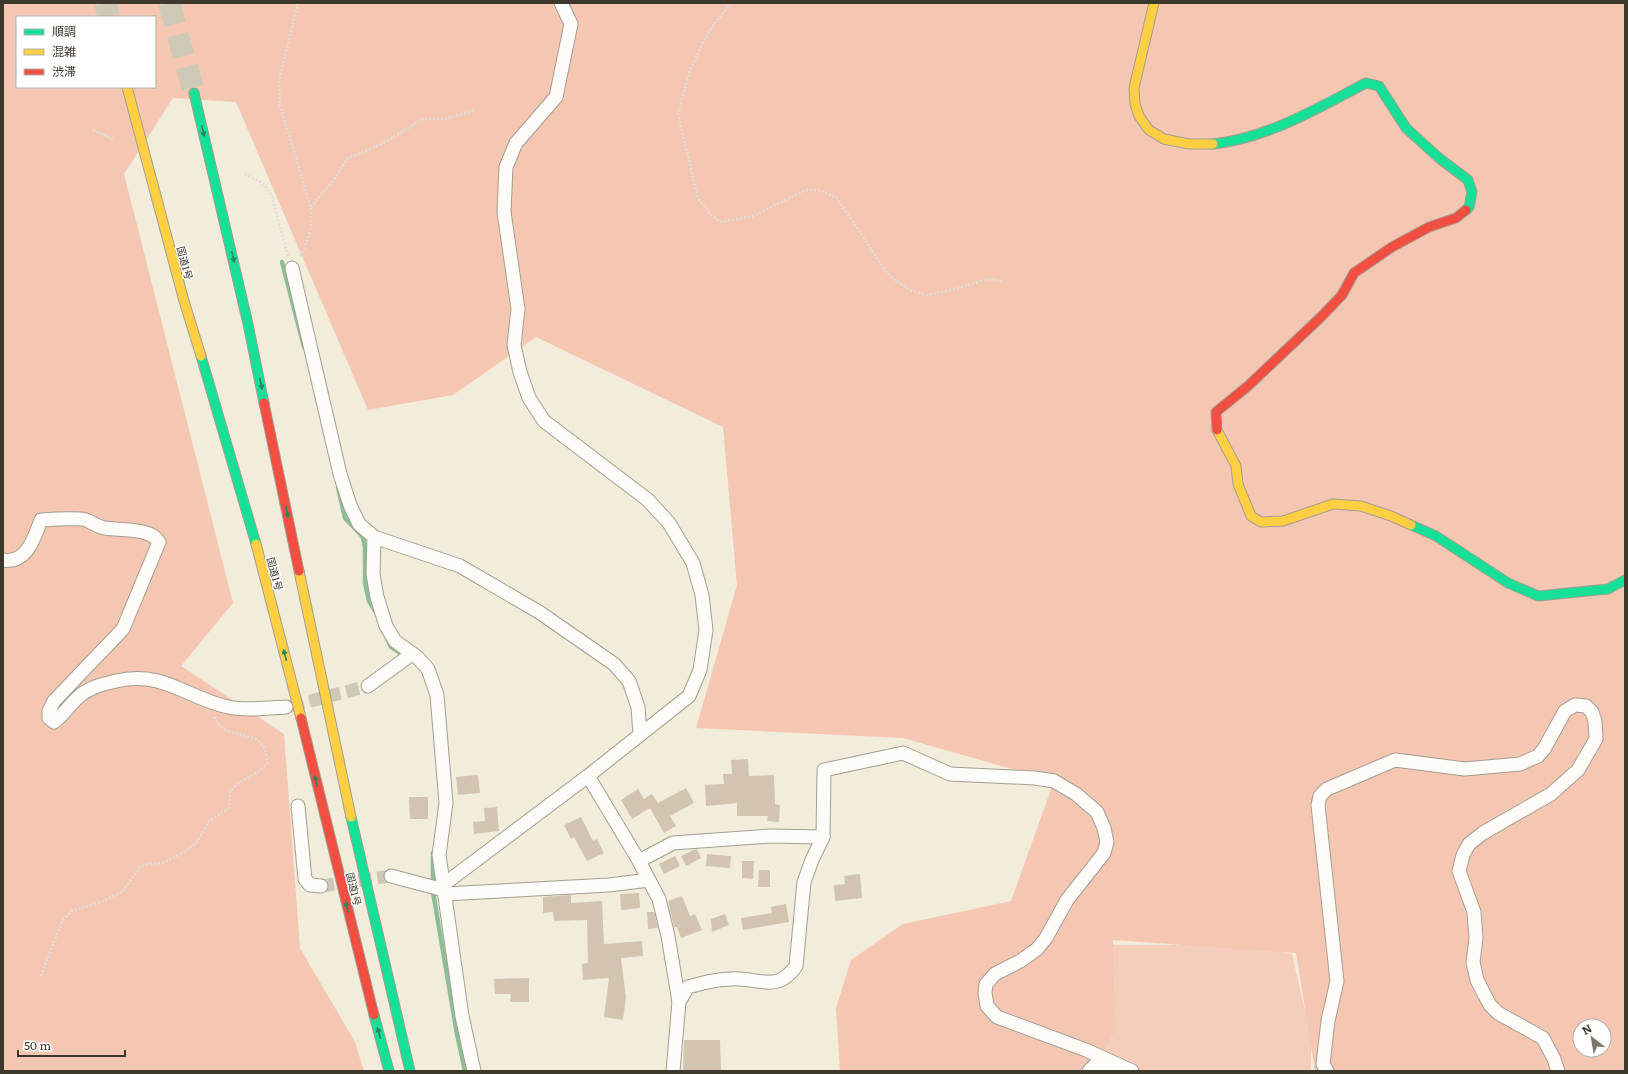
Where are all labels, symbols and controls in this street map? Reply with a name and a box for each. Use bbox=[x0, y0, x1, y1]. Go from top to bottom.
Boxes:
legend bbox=[16, 16, 156, 88]
text: 順調 bbox=[52, 22, 76, 40]
text: 混雑 bbox=[52, 42, 76, 60]
text: 渋滞 bbox=[52, 62, 76, 80]
one-way arrow bbox=[200, 125, 206, 137]
street label: 国道1号 bbox=[174, 244, 197, 281]
one-way arrow bbox=[230, 251, 236, 264]
one-way arrow bbox=[258, 378, 264, 390]
one-way arrow bbox=[284, 505, 290, 518]
street label: 国道1号 bbox=[264, 555, 287, 592]
one-way arrow bbox=[282, 649, 288, 661]
one-way arrow bbox=[313, 775, 319, 787]
street label: 国道1号 bbox=[343, 871, 366, 907]
one-way arrow bbox=[344, 901, 350, 913]
north arrow bbox=[1572, 1018, 1612, 1058]
text: N bbox=[1578, 1019, 1594, 1038]
one-way arrow bbox=[376, 1027, 382, 1039]
scale bar bbox=[18, 1032, 125, 1058]
text: 50 m bbox=[24, 1036, 51, 1054]

